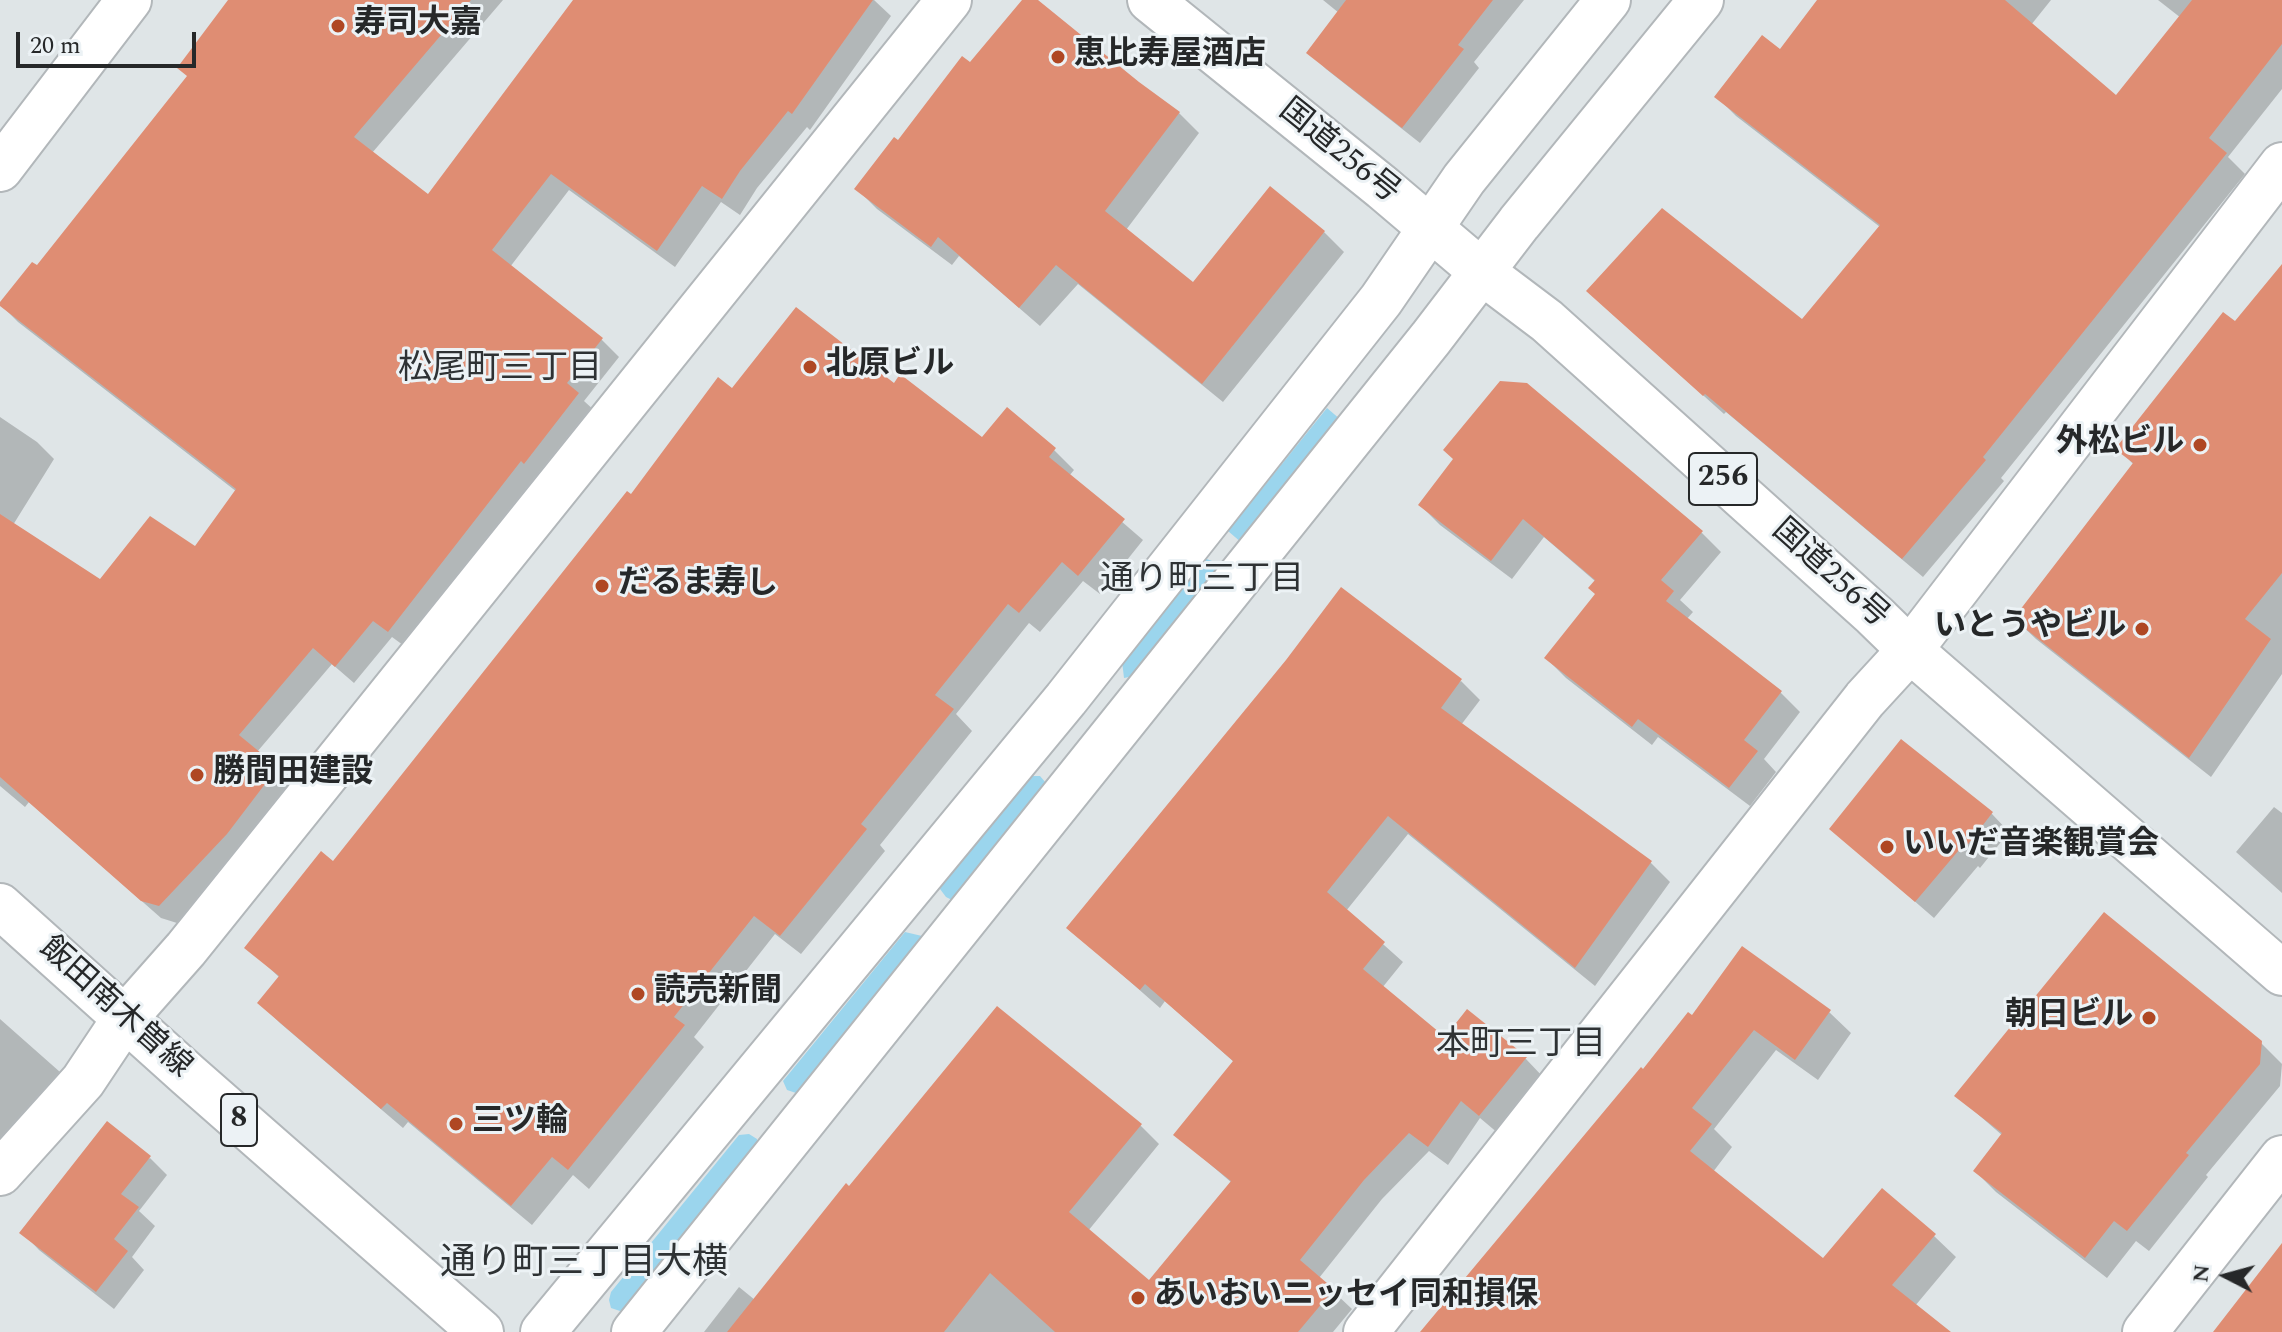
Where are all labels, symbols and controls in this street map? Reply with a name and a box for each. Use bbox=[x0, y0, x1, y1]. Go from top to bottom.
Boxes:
place label: 寿司大嘉 bbox=[354, 7, 482, 45]
scale bar bbox=[20, 16, 200, 66]
marker: 寿司大嘉 bbox=[329, 17, 347, 35]
text: 20 m bbox=[30, 28, 81, 64]
place label: 恵比寿屋酒店 bbox=[1074, 38, 1266, 76]
marker: 恵比寿屋酒店 bbox=[1049, 48, 1067, 66]
street label: 国道256号 bbox=[1270, 93, 1406, 213]
place label: 北原ビル bbox=[826, 348, 954, 386]
district label: 松尾町三丁目 bbox=[398, 351, 602, 391]
marker: 北原ビル bbox=[801, 358, 819, 376]
place label: 外松ビル bbox=[2056, 426, 2184, 464]
marker: 外松ビル bbox=[2191, 436, 2209, 454]
road number: 256 bbox=[1689, 453, 1757, 505]
street label: 国道256号 bbox=[1763, 513, 1895, 637]
district label: 通り町三丁目 bbox=[1100, 562, 1304, 602]
place label: だるま寿し bbox=[618, 567, 778, 605]
marker: だるま寿し bbox=[593, 577, 611, 595]
place label: いとうやビル bbox=[1934, 610, 2126, 648]
marker: いとうやビル bbox=[2133, 620, 2151, 638]
place label: 勝間田建設 bbox=[213, 756, 373, 794]
marker: 勝間田建設 bbox=[188, 766, 206, 784]
place label: いいだ音楽観賞会 bbox=[1903, 828, 2159, 866]
marker: いいだ音楽観賞会 bbox=[1878, 838, 1896, 856]
street label: 飯田南木曽線 bbox=[30, 930, 198, 1088]
place label: 読売新聞 bbox=[654, 975, 782, 1013]
marker: 読売新聞 bbox=[629, 985, 647, 1003]
place label: 朝日ビル bbox=[2005, 999, 2133, 1037]
marker: 朝日ビル bbox=[2140, 1009, 2158, 1027]
district label: 本町三丁目 bbox=[1436, 1027, 1606, 1067]
road number: 8 bbox=[221, 1094, 257, 1146]
place label: 三ツ輪 bbox=[472, 1105, 568, 1143]
marker: 三ツ輪 bbox=[447, 1115, 465, 1133]
north arrow bbox=[2186, 1236, 2266, 1316]
district label: 通り町三丁目大横 bbox=[440, 1244, 728, 1288]
text: N bbox=[2184, 1263, 2219, 1284]
place label: あいおいニッセイ同和損保 bbox=[1154, 1279, 1538, 1317]
marker: あいおいニッセイ同和損保 bbox=[1129, 1289, 1147, 1307]

